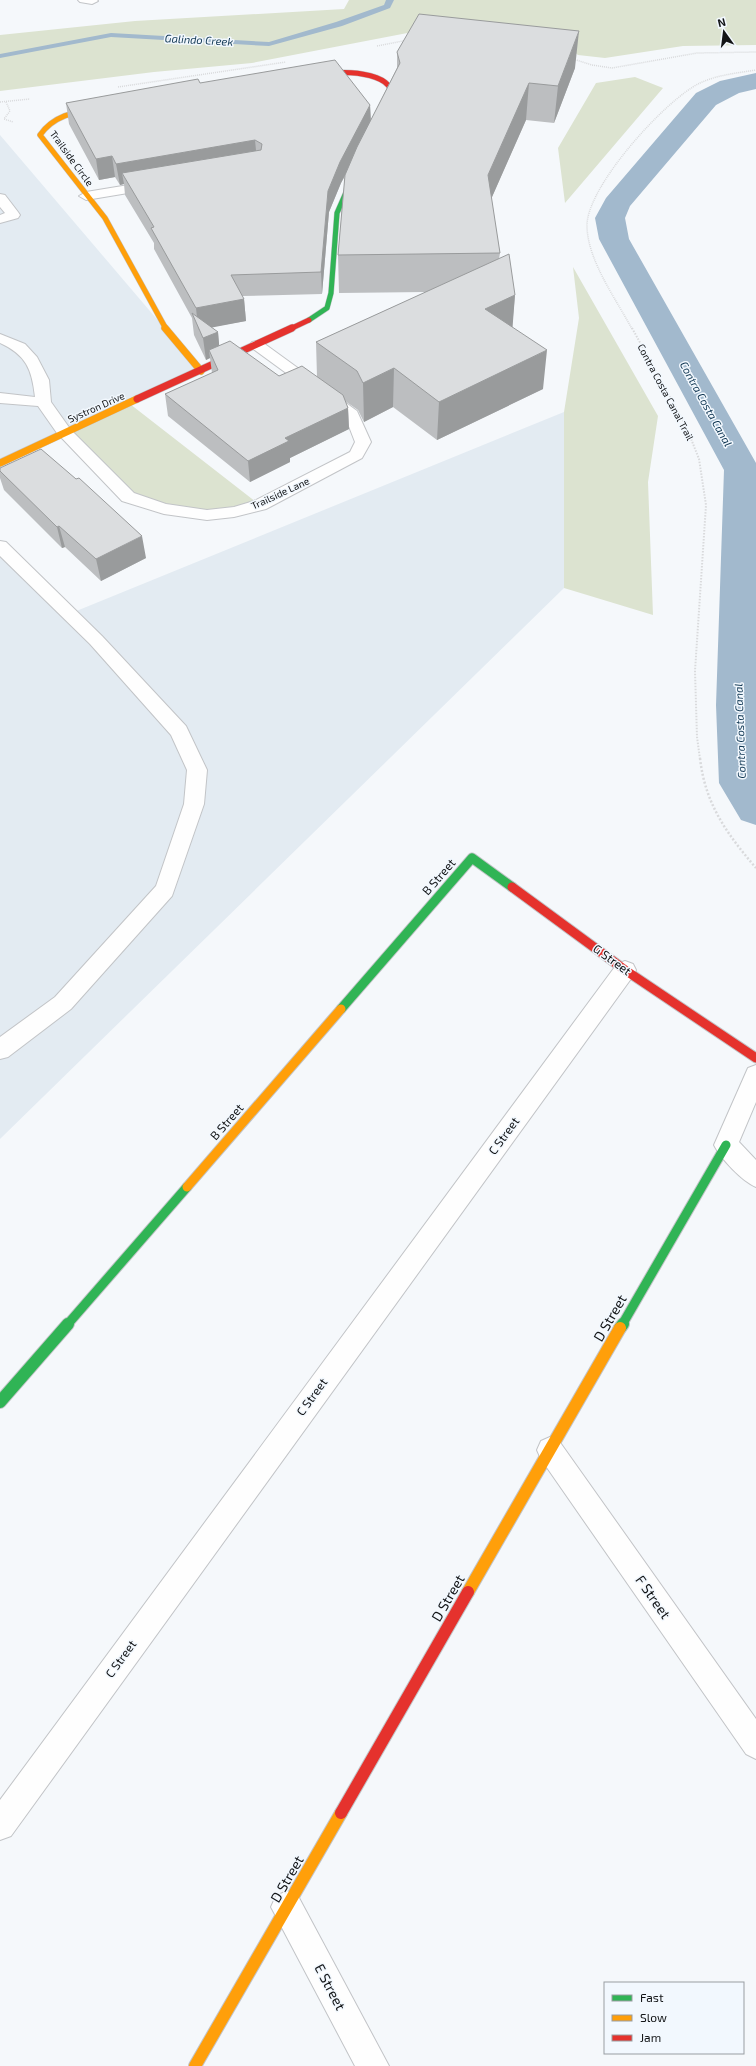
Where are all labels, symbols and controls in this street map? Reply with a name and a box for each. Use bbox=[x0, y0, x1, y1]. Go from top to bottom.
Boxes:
north arrow bbox=[704, 12, 744, 52]
text: N bbox=[716, 15, 727, 29]
water label: Galindo Creek bbox=[165, 31, 234, 48]
street label: Trailside Circle bbox=[48, 128, 96, 188]
street label: Contra Costa Canal Trail bbox=[635, 342, 697, 442]
water label: Contra Costa Canal bbox=[678, 359, 735, 449]
street label: Systron Drive bbox=[66, 389, 126, 425]
street label: Trailside Lane bbox=[249, 474, 311, 512]
water label: Contra Costa Canal bbox=[731, 683, 748, 779]
street label: B Street bbox=[419, 855, 458, 897]
street label: G Street bbox=[591, 941, 635, 978]
street label: B Street bbox=[207, 1100, 246, 1142]
street label: C Street bbox=[485, 1114, 522, 1157]
street label: D Street bbox=[589, 1291, 630, 1344]
street label: C Street bbox=[293, 1375, 330, 1418]
street label: D Street bbox=[427, 1571, 468, 1624]
street label: F Street bbox=[632, 1572, 675, 1622]
street label: C Street bbox=[102, 1637, 139, 1680]
street label: D Street bbox=[266, 1852, 307, 1905]
street label: E Street bbox=[311, 1961, 350, 2013]
legend bbox=[604, 1982, 744, 2054]
text: Fast bbox=[640, 1990, 664, 2004]
text: Slow bbox=[640, 2010, 667, 2024]
text: Jam bbox=[640, 2030, 661, 2044]

